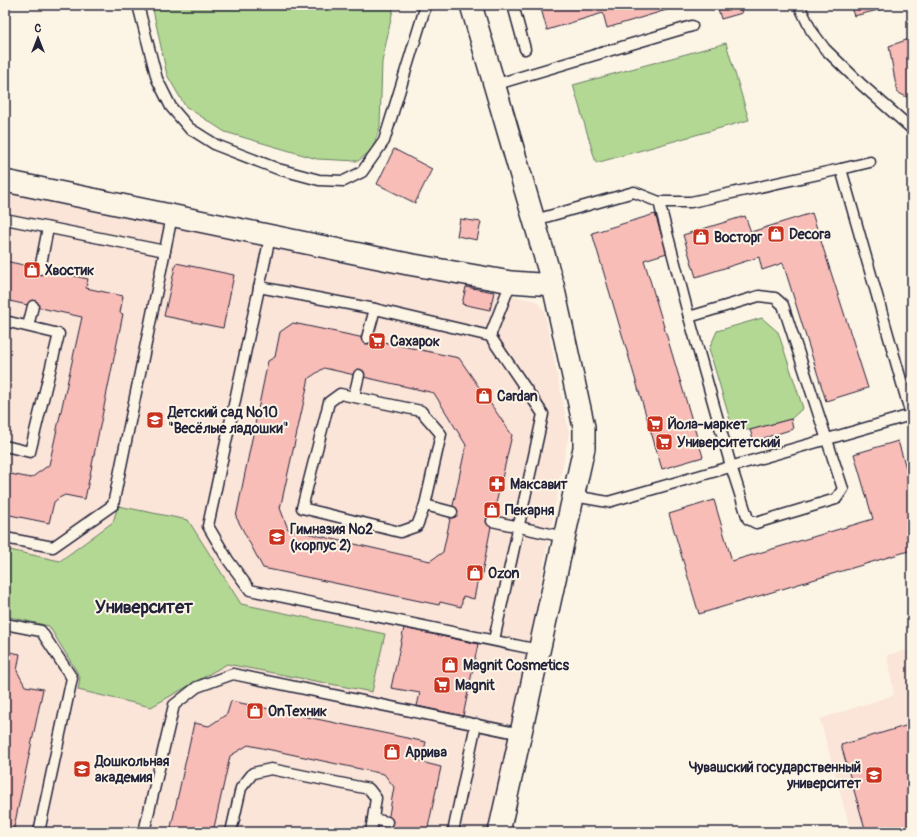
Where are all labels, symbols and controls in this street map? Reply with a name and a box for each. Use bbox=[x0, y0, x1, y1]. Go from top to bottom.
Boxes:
north arrow bbox=[18, 18, 58, 58]
text: С bbox=[35, 22, 42, 35]
shop icon: Decora bbox=[766, 224, 786, 244]
place label: Decora bbox=[789, 226, 831, 243]
shop icon: Восторг bbox=[691, 227, 711, 247]
place label: Восторг bbox=[714, 229, 762, 246]
shop icon: Хвостик bbox=[22, 260, 42, 280]
place label: Хвостик bbox=[45, 262, 94, 279]
supermarket icon: Сахарок bbox=[367, 331, 387, 351]
place label: Сахарок bbox=[390, 333, 440, 350]
shop icon: Cardan bbox=[474, 386, 494, 406]
place label: Cardan bbox=[497, 388, 538, 405]
place label: Детский сад №10 "Весёлые ладошки" bbox=[167, 404, 288, 437]
school or university icon: Детский сад №10 "Весёлые ладошки" bbox=[145, 410, 165, 430]
supermarket icon: Йола-маркет bbox=[645, 414, 665, 434]
place label: Йола-маркет bbox=[668, 416, 748, 433]
supermarket icon: Университетский bbox=[654, 432, 674, 452]
place label: Университетский bbox=[677, 434, 781, 451]
pharmacy icon: Максавит bbox=[487, 474, 507, 494]
place label: Максавит bbox=[510, 476, 569, 493]
shop icon: Пекарня bbox=[482, 500, 502, 520]
place label: Пекарня bbox=[505, 502, 555, 519]
place label: Гимназия №2 (корпус 2) bbox=[290, 521, 373, 554]
school or university icon: Гимназия №2 (корпус 2) bbox=[267, 527, 287, 547]
shop icon: Ozon bbox=[465, 563, 485, 583]
place label: Ozon bbox=[488, 565, 520, 582]
district label: Университет bbox=[95, 596, 194, 619]
shop icon: Magnit Cosmetics bbox=[440, 655, 460, 675]
place label: Magnit Cosmetics bbox=[463, 657, 570, 674]
supermarket icon: Magnit bbox=[432, 675, 452, 695]
place label: Magnit bbox=[455, 677, 495, 694]
shop icon: OnТехник bbox=[245, 701, 265, 721]
place label: OnТехник bbox=[268, 703, 327, 720]
shop icon: Аррива bbox=[382, 742, 402, 762]
place label: Аррива bbox=[405, 744, 447, 761]
place label: Дошкольная академия bbox=[94, 753, 170, 786]
school or university icon: Дошкольная академия bbox=[72, 759, 92, 779]
place label: Чувашский государственный университет bbox=[689, 759, 862, 792]
school or university icon: Чувашский государственный университет bbox=[864, 765, 884, 785]

